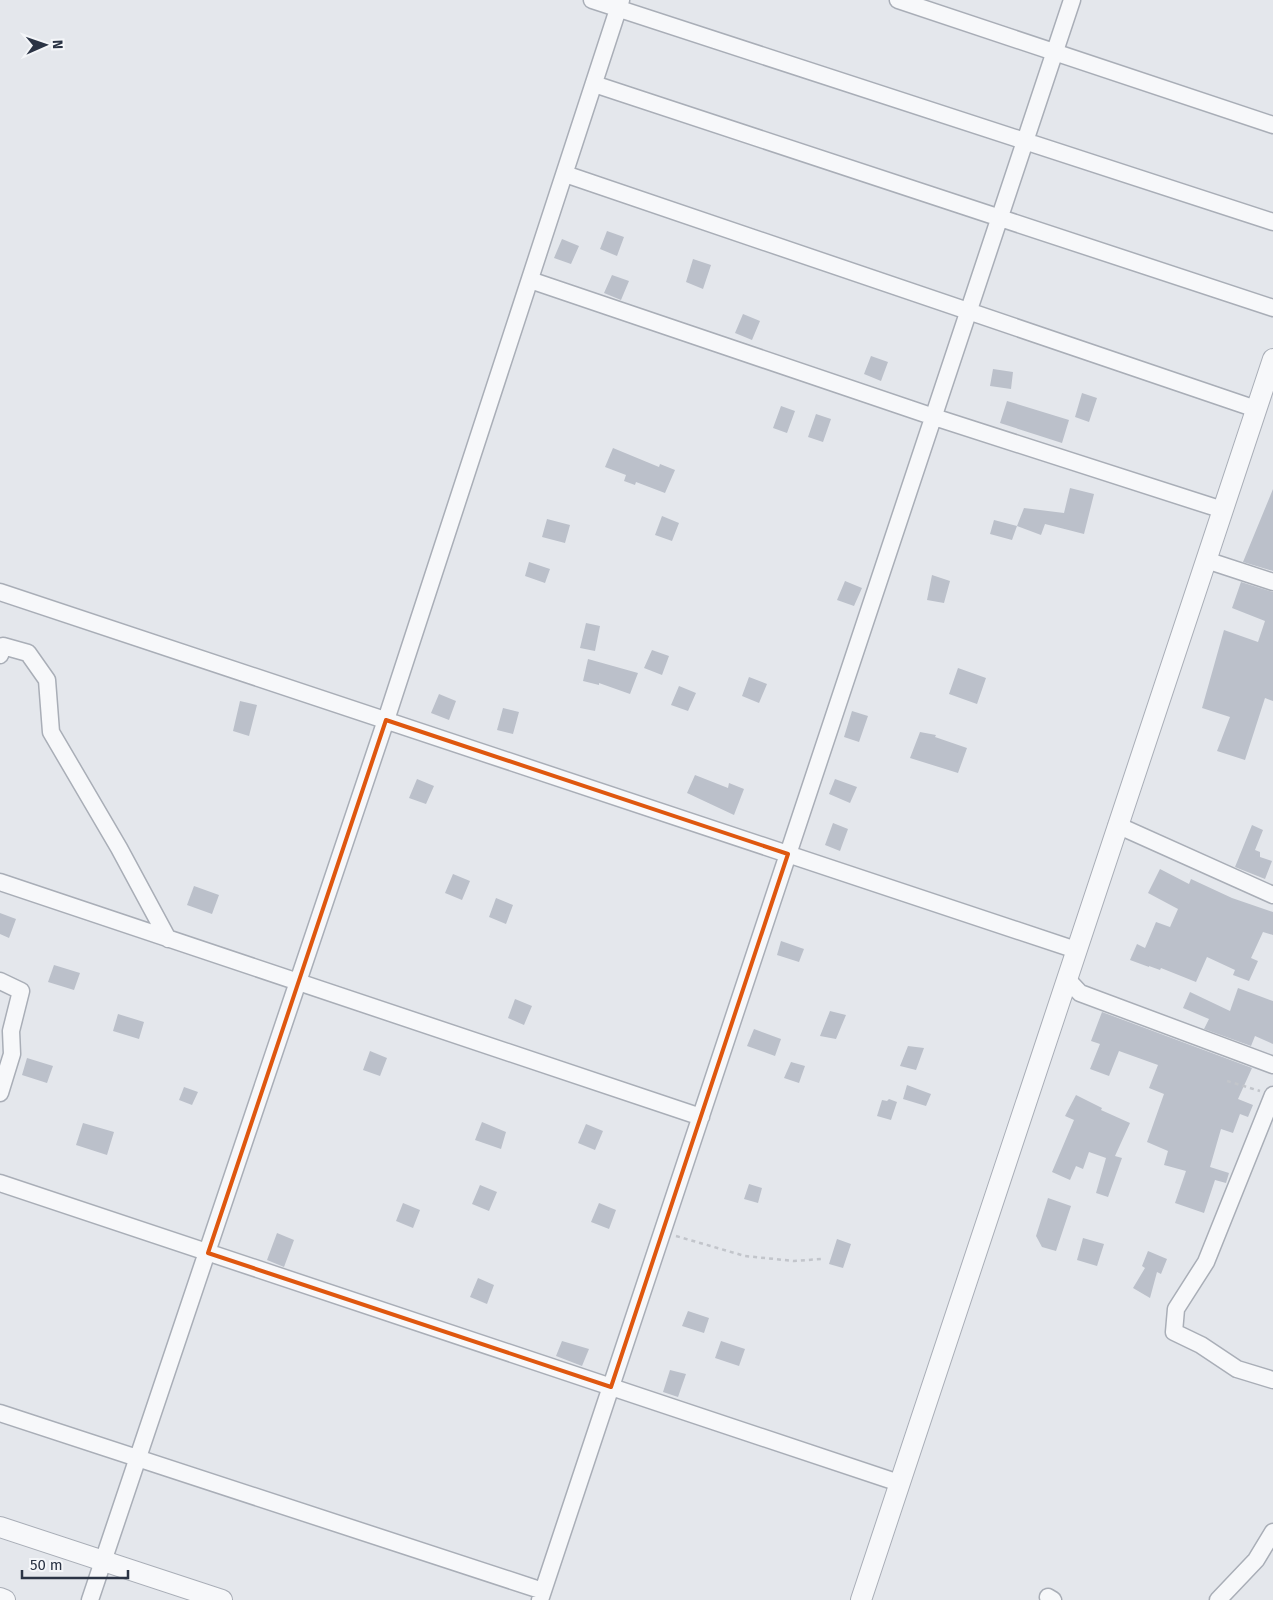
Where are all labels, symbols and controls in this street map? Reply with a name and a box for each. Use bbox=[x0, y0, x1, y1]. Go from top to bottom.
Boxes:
north arrow bbox=[20, 20, 70, 70]
text: N bbox=[49, 40, 66, 50]
scale bar bbox=[22, 1548, 129, 1580]
text: 50 m bbox=[30, 1556, 63, 1574]

